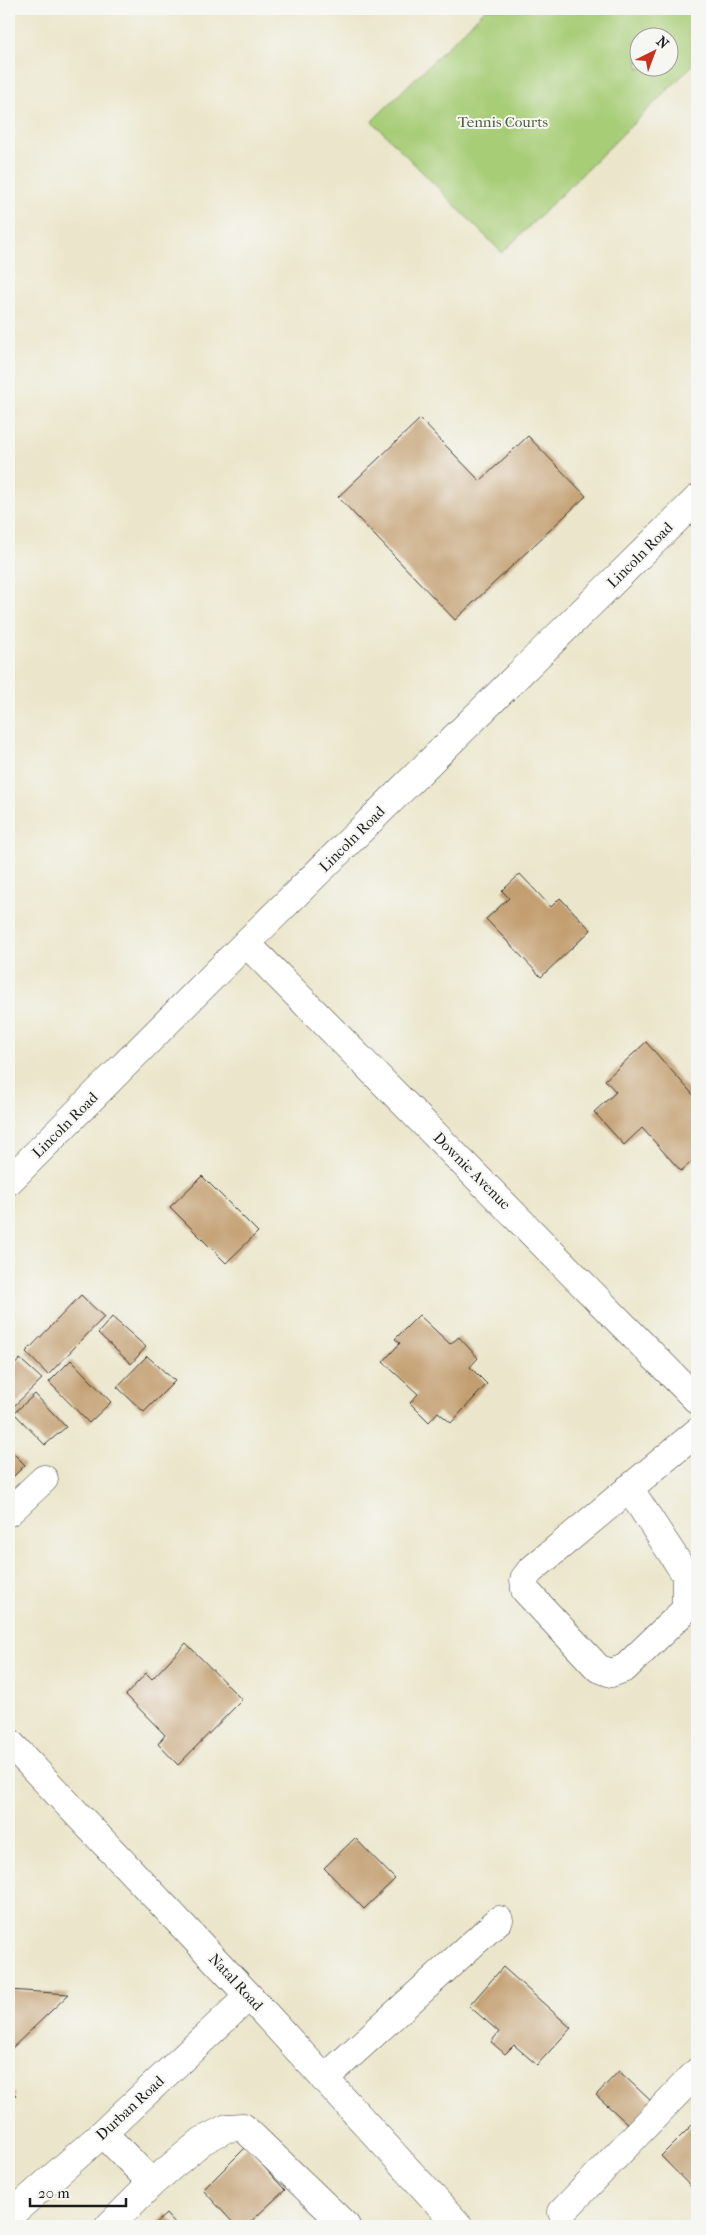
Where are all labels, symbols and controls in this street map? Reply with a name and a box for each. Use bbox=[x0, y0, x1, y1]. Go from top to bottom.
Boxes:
north arrow bbox=[628, 28, 678, 78]
text: N bbox=[653, 33, 672, 53]
park label: Tennis Courts bbox=[458, 113, 549, 131]
street label: Lincoln Road bbox=[603, 518, 677, 592]
street label: Lincoln Road bbox=[315, 802, 389, 876]
street label: Lincoln Road bbox=[28, 1088, 102, 1162]
street label: Downie Avenue bbox=[430, 1129, 515, 1214]
street label: Natal Road bbox=[205, 1950, 267, 2015]
street label: Durban Road bbox=[92, 2071, 168, 2144]
scale bar bbox=[30, 2175, 126, 2207]
text: 20 m bbox=[38, 2184, 70, 2202]

